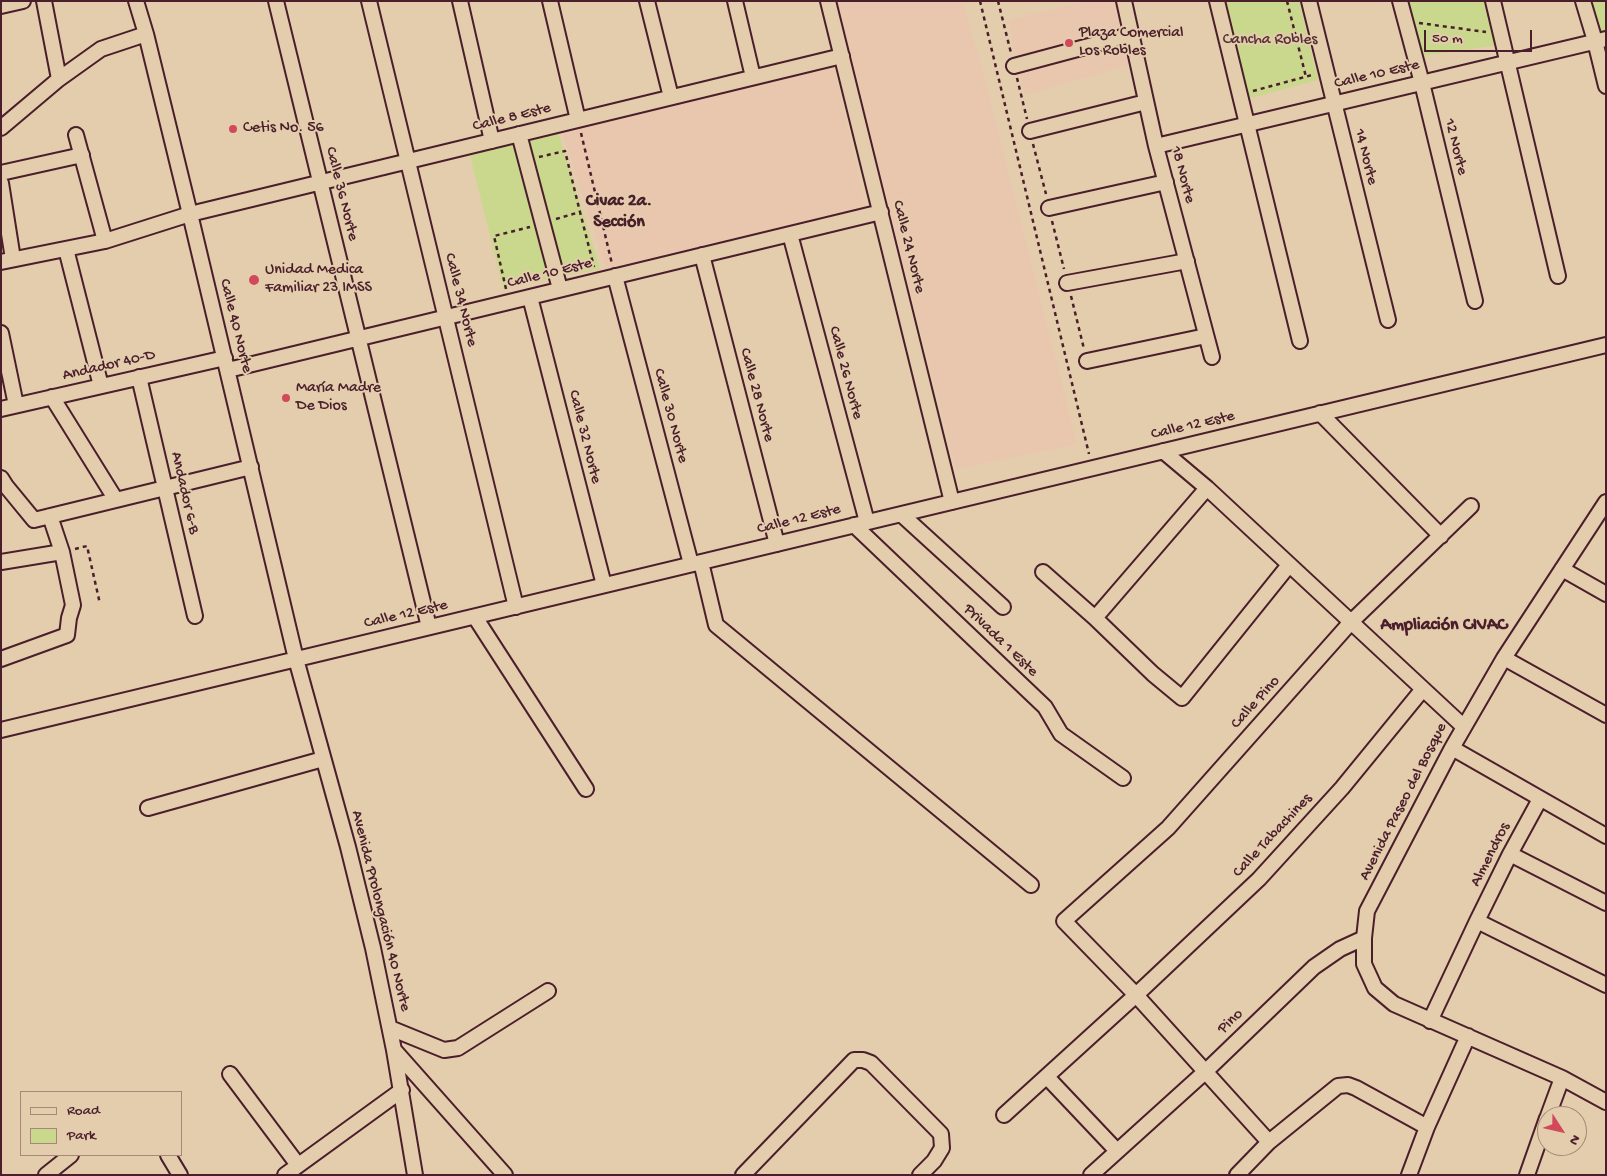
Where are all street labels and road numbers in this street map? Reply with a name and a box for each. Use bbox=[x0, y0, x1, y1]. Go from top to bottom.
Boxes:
street label: Calle 10 Este bbox=[1333, 56, 1421, 94]
street label: Calle 8 Este bbox=[471, 99, 553, 137]
street label: 12 Norte bbox=[1439, 117, 1471, 177]
street label: 14 Norte bbox=[1349, 127, 1381, 187]
street label: 18 Norte bbox=[1165, 144, 1199, 206]
street label: Calle 36 Norte bbox=[320, 145, 362, 243]
street label: Calle 24 Norte bbox=[887, 199, 929, 295]
street label: Calle 34 Norte bbox=[439, 251, 481, 349]
street label: Calle 10 Este bbox=[506, 254, 594, 294]
street label: Calle 40 Norte bbox=[214, 277, 256, 375]
street label: Calle 26 Norte bbox=[823, 324, 867, 422]
street label: Andador 40-D bbox=[61, 346, 157, 386]
street label: Calle 28 Norte bbox=[734, 346, 778, 444]
street label: Calle 30 Norte bbox=[648, 367, 692, 465]
street label: Calle 32 Norte bbox=[563, 388, 605, 486]
street label: Calle 12 Este bbox=[1149, 407, 1237, 445]
street label: Andador 6-B bbox=[165, 450, 203, 536]
street label: Calle 12 Este bbox=[755, 500, 843, 540]
street label: Calle 12 Este bbox=[362, 596, 450, 634]
street label: Privada 1 Este bbox=[958, 600, 1042, 682]
street label: Calle Pino bbox=[1227, 672, 1285, 734]
street label: Avenida Paseo del Bosque bbox=[1356, 720, 1452, 884]
street label: Calle Tabachines bbox=[1229, 790, 1317, 882]
street label: Avenida Prolongación 40 Norte bbox=[346, 809, 414, 1013]
street label: Almendros bbox=[1467, 820, 1515, 890]
street label: Pino bbox=[1214, 1005, 1248, 1039]

